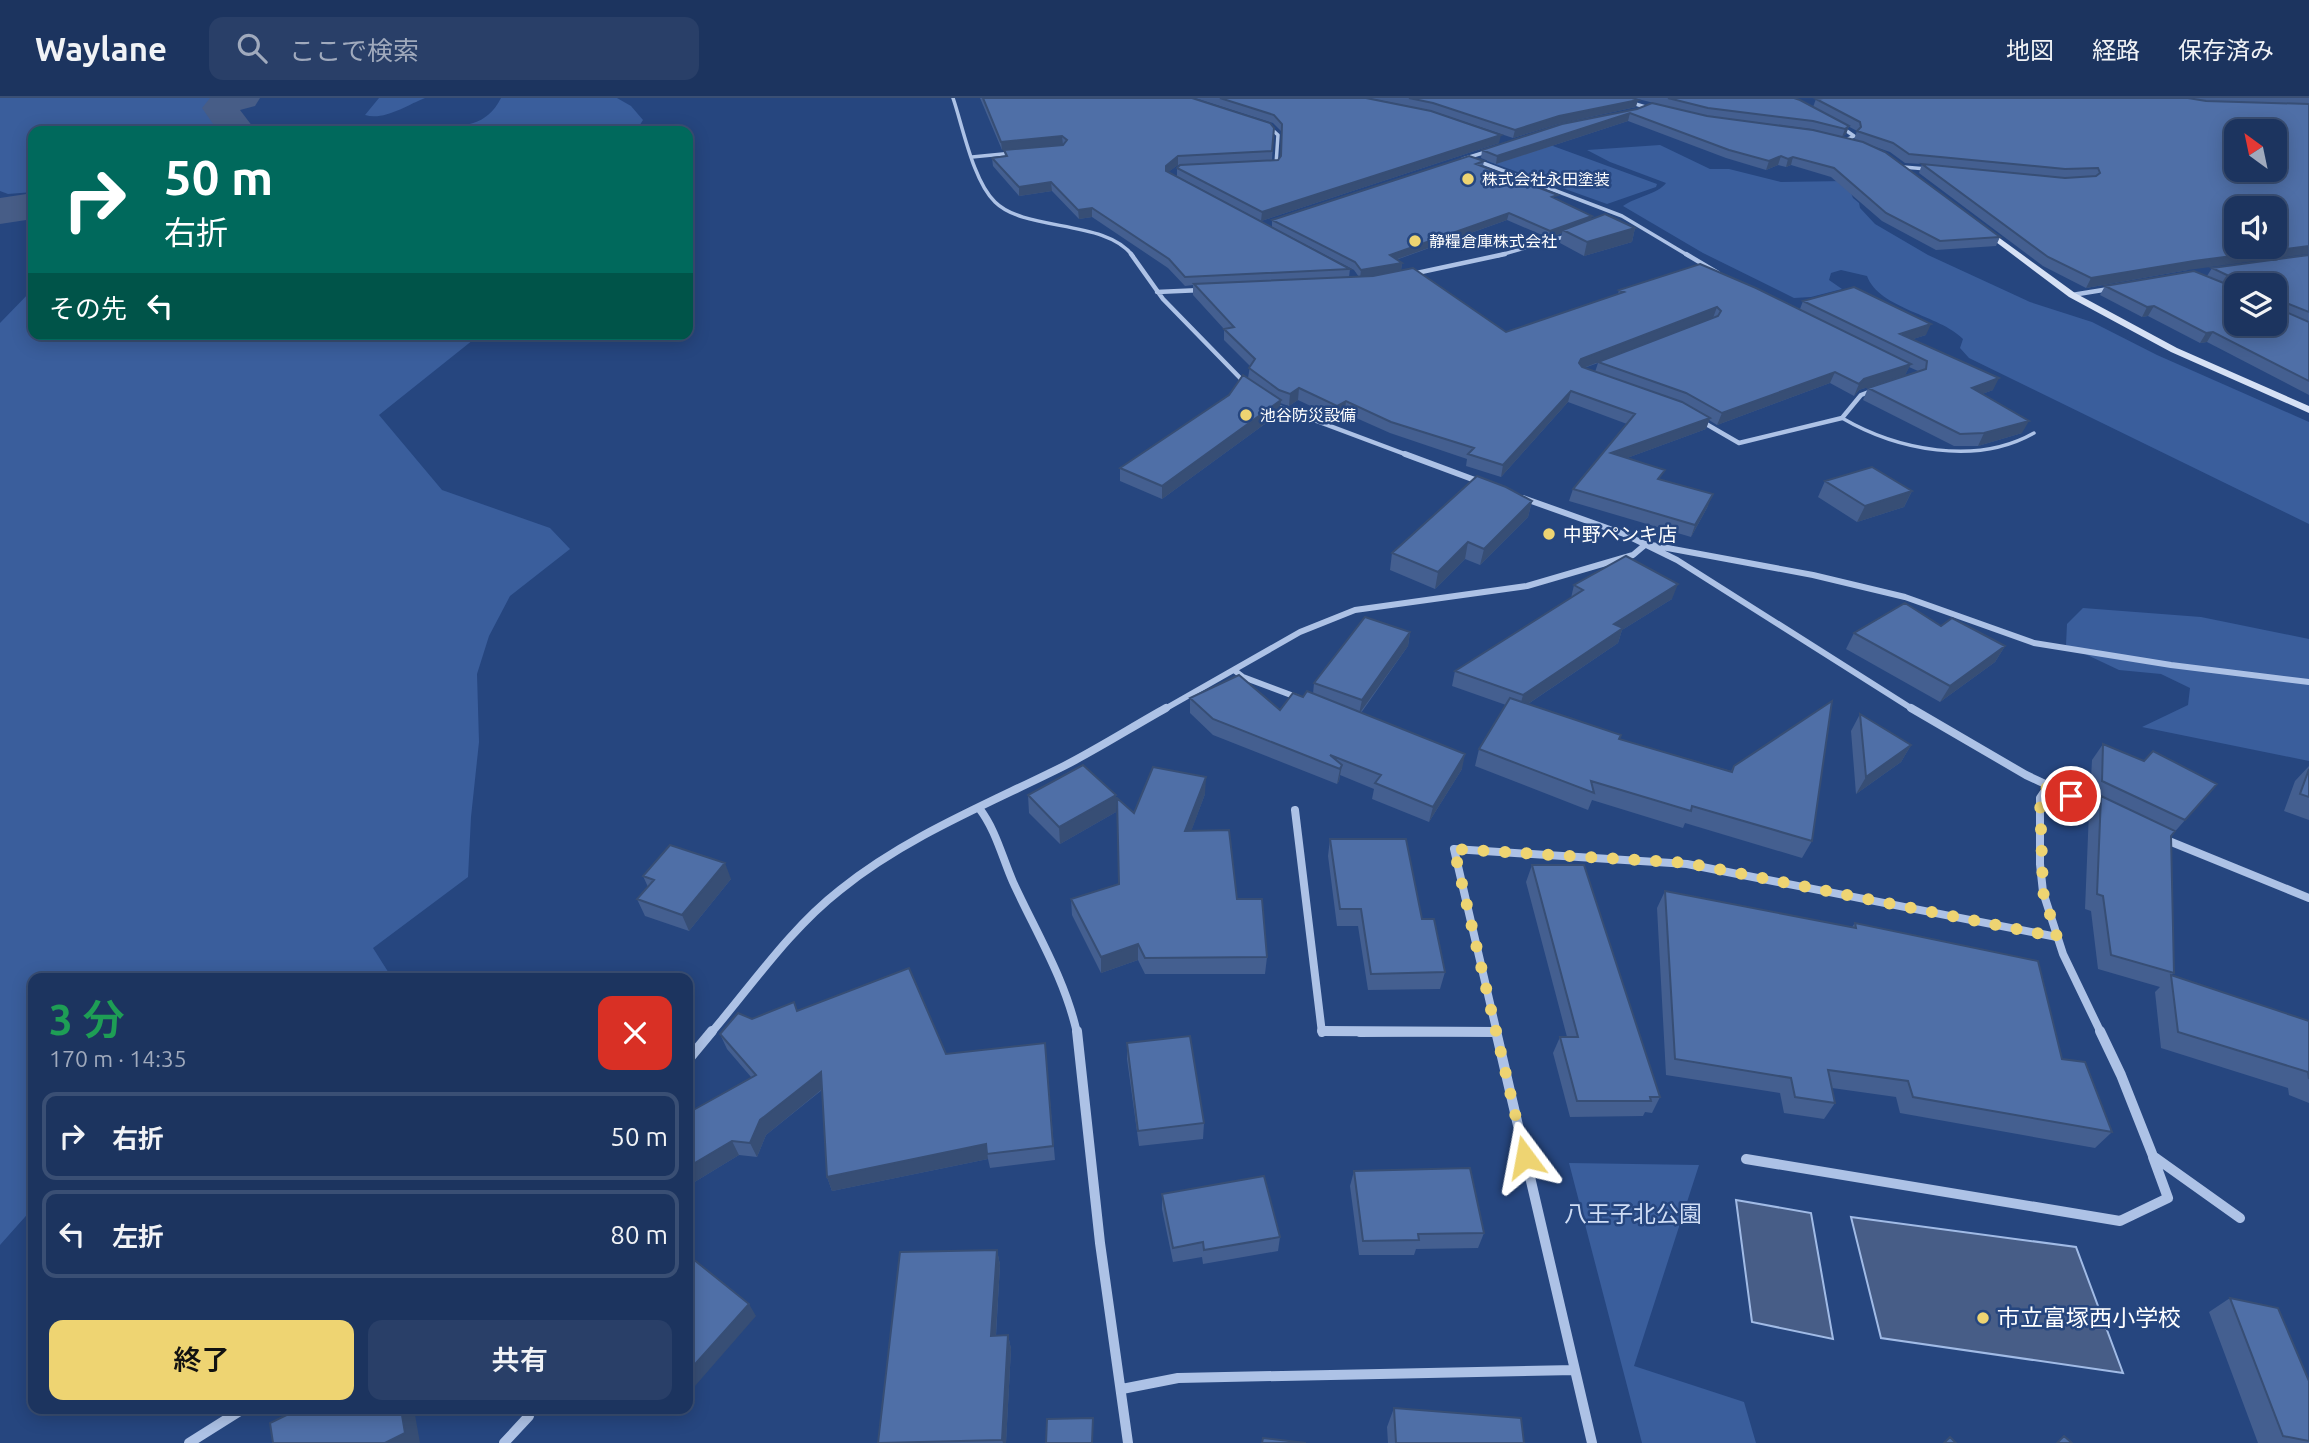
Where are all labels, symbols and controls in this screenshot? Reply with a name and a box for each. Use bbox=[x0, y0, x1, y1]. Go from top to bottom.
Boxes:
search box bbox=[209, 17, 699, 80]
icon: search bbox=[233, 29, 271, 67]
text: Waylane bbox=[35, 30, 167, 67]
text: ここで検索 bbox=[289, 36, 419, 65]
text: 地図 bbox=[2006, 37, 2054, 64]
text: 経路 bbox=[2092, 37, 2140, 64]
text: 保存済み bbox=[2178, 37, 2274, 64]
north arrow bbox=[2224, 119, 2287, 182]
map controls bbox=[2224, 119, 2287, 336]
text: 50 m bbox=[164, 149, 273, 204]
icon: right bbox=[49, 154, 140, 245]
place label: 株式会社永田塗装 bbox=[1482, 170, 1610, 188]
marker: 株式会社永田塗装 bbox=[1460, 171, 1476, 187]
button: sound bbox=[2224, 196, 2287, 259]
text: 右折 bbox=[164, 214, 228, 250]
place label: 静糧倉庫株式会社 bbox=[1429, 232, 1557, 250]
marker: 静糧倉庫株式会社 bbox=[1407, 233, 1423, 249]
button: layers bbox=[2224, 273, 2287, 336]
icon: left bbox=[141, 287, 179, 325]
text: その先 bbox=[49, 294, 127, 323]
place label: 池谷防災設備 bbox=[1260, 406, 1356, 424]
marker: 池谷防災設備 bbox=[1238, 407, 1254, 423]
place label: 中野ペンキ店 bbox=[1563, 523, 1677, 545]
marker: 中野ペンキ店 bbox=[1541, 526, 1557, 542]
pin bbox=[2041, 766, 2101, 826]
icon: arrive bbox=[2052, 777, 2090, 815]
text: 3 分 bbox=[49, 996, 125, 1043]
button: close bbox=[598, 996, 672, 1070]
text: 170 m · 14:35 bbox=[49, 1046, 187, 1071]
icon: right bbox=[53, 1117, 91, 1155]
position arrow bbox=[1488, 1120, 1562, 1194]
text: 50 m bbox=[610, 1122, 668, 1151]
text: 右折 bbox=[112, 1124, 164, 1153]
park label: 八王子北公園 bbox=[1564, 1201, 1702, 1226]
icon: left bbox=[53, 1215, 91, 1253]
text: 80 m bbox=[610, 1220, 668, 1249]
text: 左折 bbox=[112, 1222, 164, 1251]
place label: 市立富塚西小学校 bbox=[1997, 1305, 2181, 1330]
marker: 市立富塚西小学校 bbox=[1975, 1310, 1991, 1326]
button: 終了 bbox=[49, 1320, 354, 1400]
button: 共有 bbox=[368, 1320, 672, 1400]

